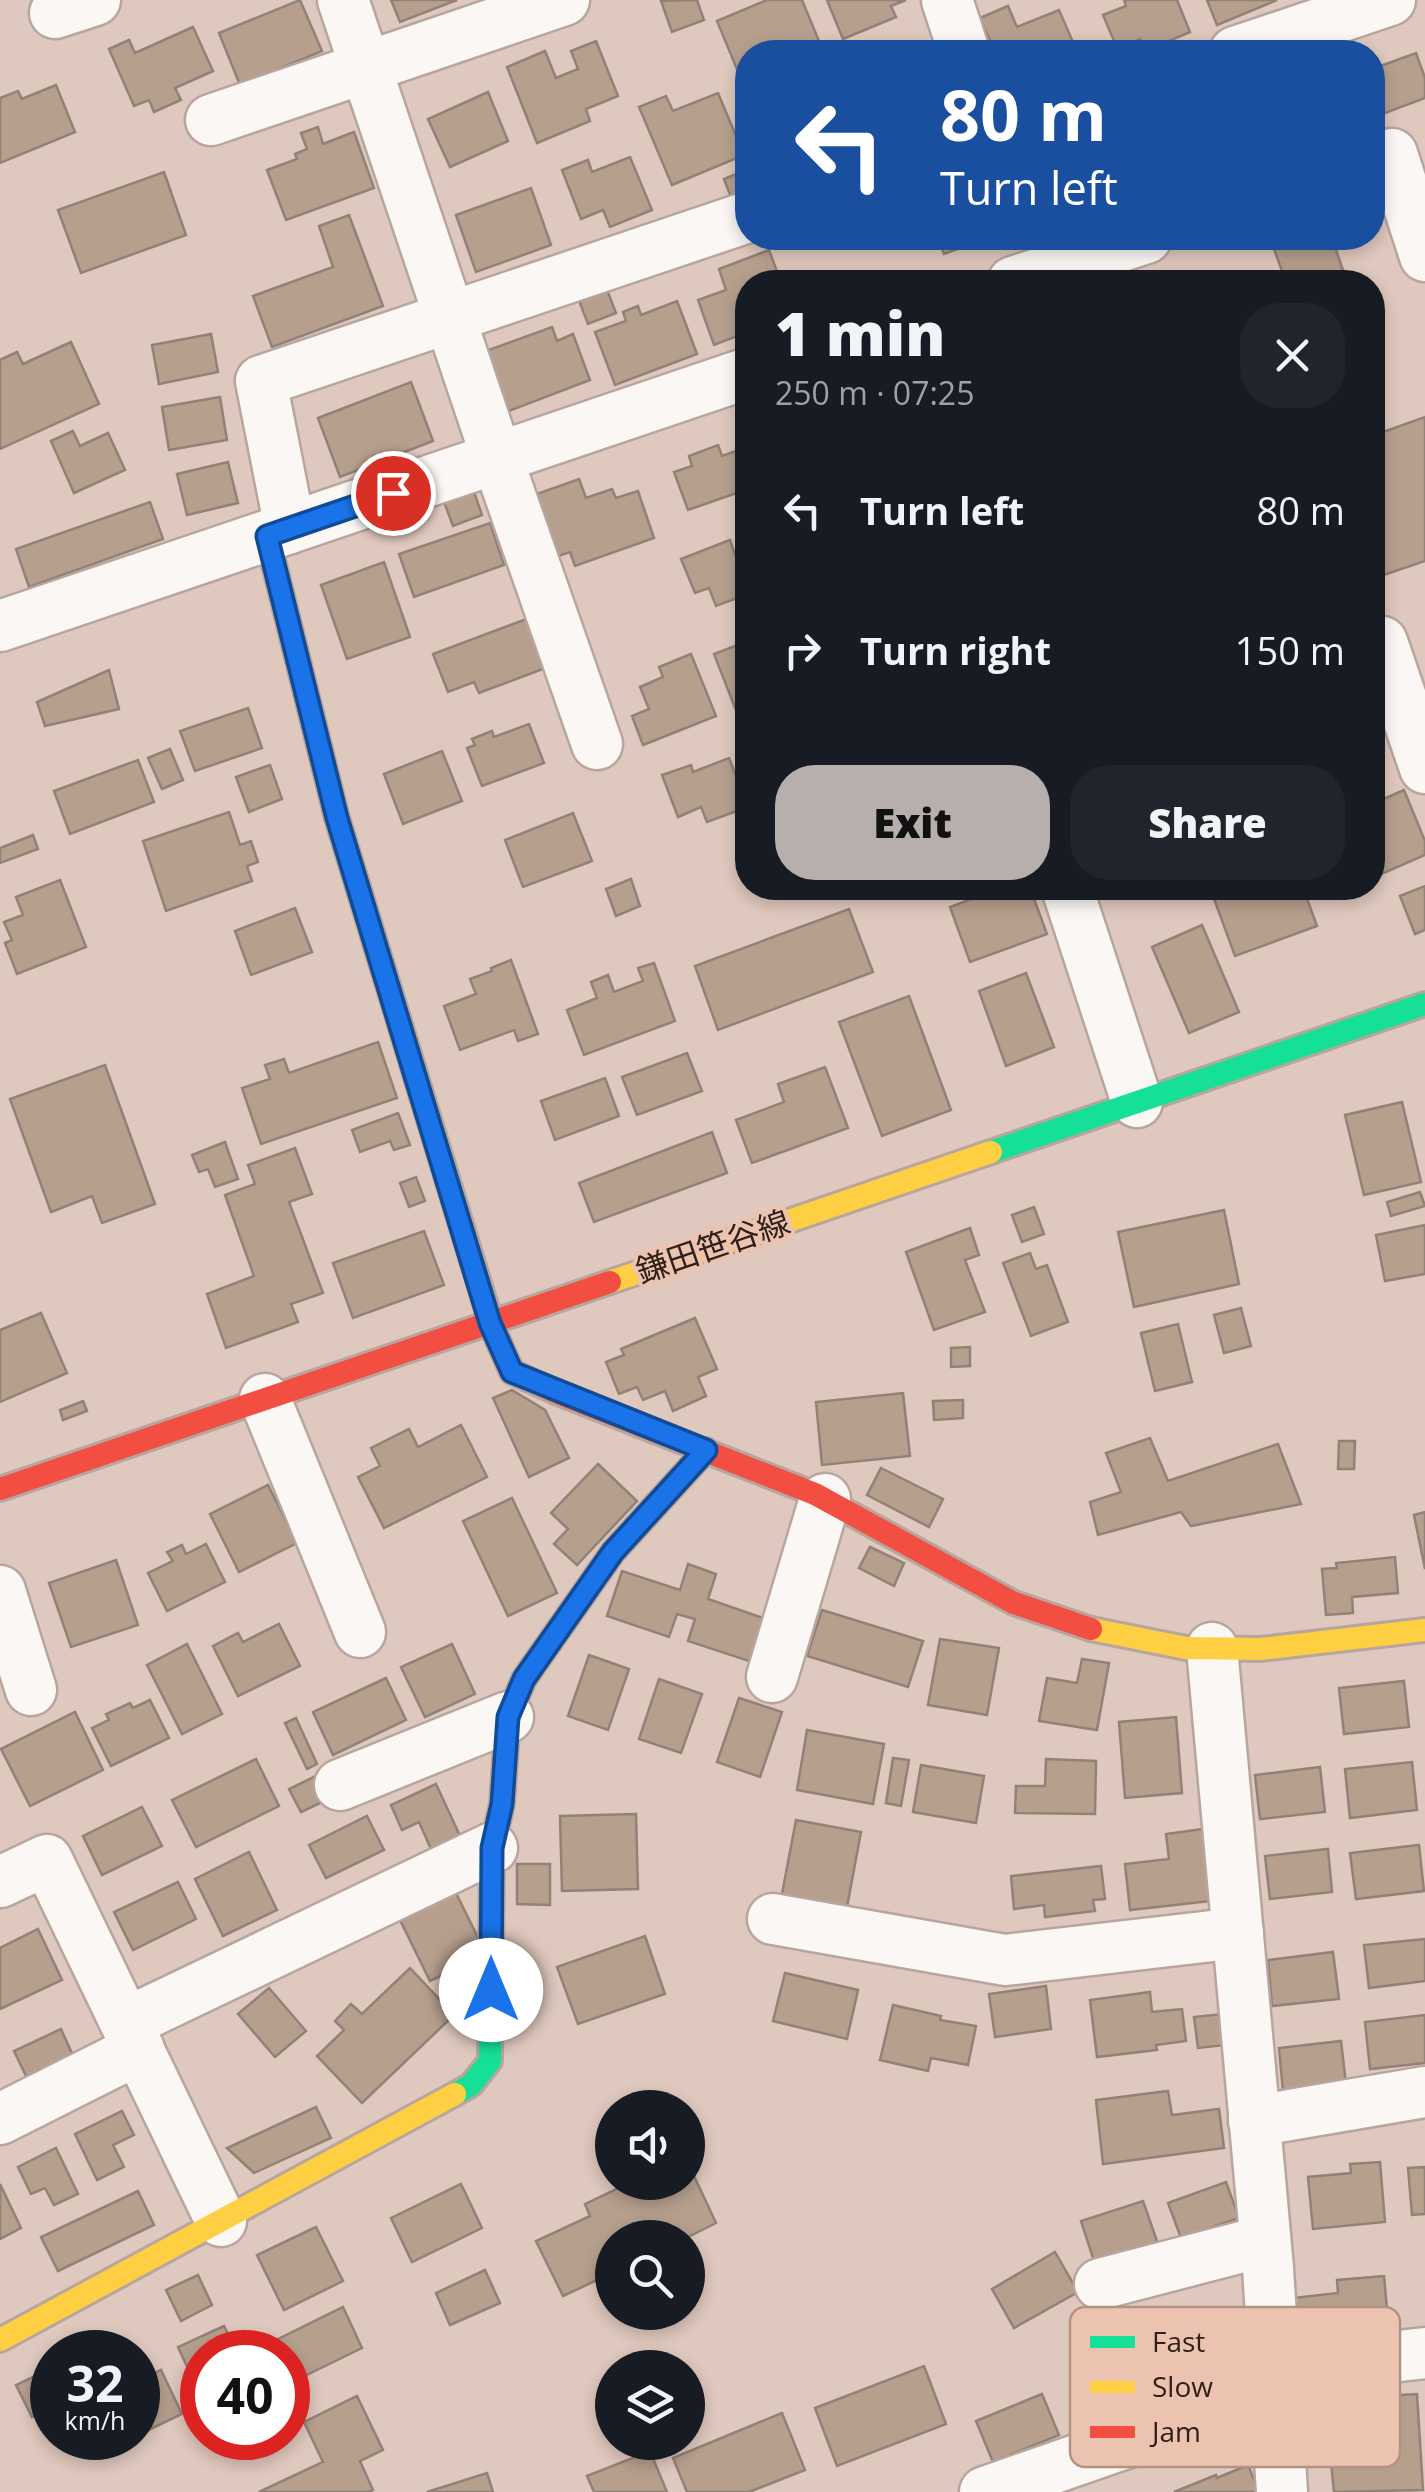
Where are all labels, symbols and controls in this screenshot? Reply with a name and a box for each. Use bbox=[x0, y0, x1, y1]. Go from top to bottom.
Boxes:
text: 80 m bbox=[940, 66, 1107, 162]
icon: left bbox=[775, 80, 905, 210]
text: Turn left bbox=[940, 157, 1118, 218]
text: 1 min bbox=[775, 292, 945, 374]
button: close bbox=[1240, 303, 1345, 408]
text: 250 m · 07:25 bbox=[775, 371, 974, 414]
pin bbox=[351, 451, 436, 536]
icon: arrive bbox=[366, 466, 421, 521]
icon: left bbox=[775, 483, 830, 538]
text: Turn left bbox=[860, 484, 1024, 536]
text: 80 m bbox=[1256, 484, 1345, 536]
icon: right bbox=[775, 623, 830, 678]
text: Turn right bbox=[860, 624, 1051, 676]
text: 150 m bbox=[1235, 624, 1345, 676]
button: Exit bbox=[775, 765, 1050, 880]
button: Share bbox=[1070, 765, 1345, 880]
street label: 鎌田笹谷線 bbox=[630, 1199, 795, 1292]
position arrow bbox=[439, 1938, 543, 2042]
map controls bbox=[595, 2090, 705, 2460]
button: sound bbox=[595, 2090, 705, 2200]
button: search bbox=[595, 2220, 705, 2330]
legend bbox=[1070, 2307, 1400, 2467]
text: Fast bbox=[1152, 2322, 1205, 2360]
speed limit sign: 40 bbox=[180, 2330, 310, 2460]
text: 32 bbox=[66, 2349, 124, 2417]
button: layers bbox=[595, 2350, 705, 2460]
text: Slow bbox=[1152, 2367, 1213, 2405]
text: km/h bbox=[65, 2403, 125, 2437]
text: Jam bbox=[1149, 2412, 1201, 2450]

